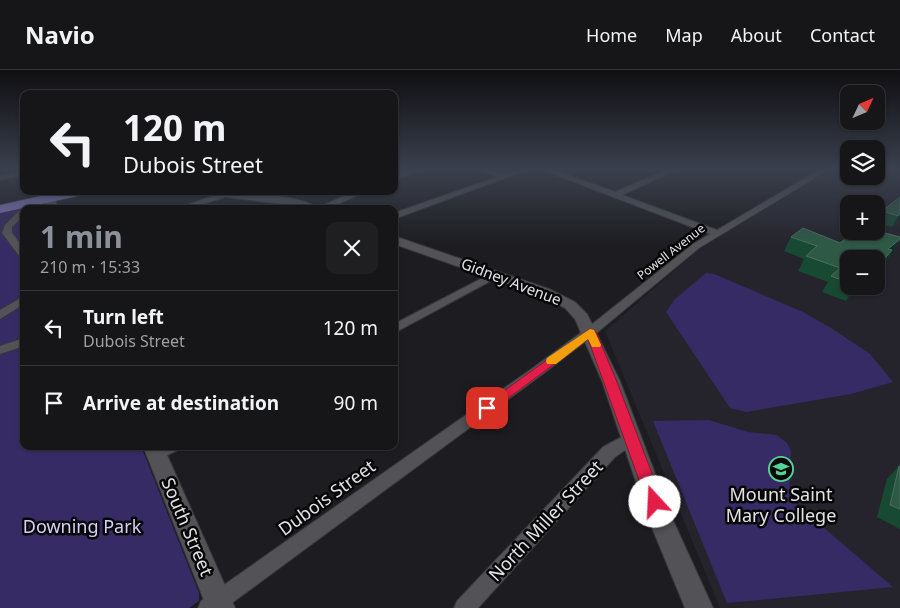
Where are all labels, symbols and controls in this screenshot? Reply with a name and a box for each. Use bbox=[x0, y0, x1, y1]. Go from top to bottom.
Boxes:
text: Navio bbox=[25, 18, 95, 51]
text: Home bbox=[586, 23, 637, 47]
text: Map bbox=[665, 23, 703, 47]
text: About bbox=[731, 23, 782, 47]
text: Contact bbox=[810, 23, 875, 47]
north arrow bbox=[840, 85, 885, 130]
map controls bbox=[840, 85, 885, 295]
text: 120 m bbox=[123, 104, 226, 151]
icon: left bbox=[40, 110, 105, 175]
button: layers bbox=[840, 140, 885, 185]
text: Dubois Street bbox=[123, 149, 263, 179]
button: + bbox=[840, 195, 885, 240]
text: 1 min bbox=[40, 216, 123, 257]
street label: Powell Avenue bbox=[633, 220, 708, 284]
button: close bbox=[326, 222, 378, 274]
button: − bbox=[840, 250, 885, 295]
street label: Gidney Avenue bbox=[458, 253, 564, 309]
text: 210 m · 15:33 bbox=[40, 256, 140, 278]
text: Turn left bbox=[83, 304, 164, 330]
icon: left bbox=[40, 314, 68, 342]
text: 120 m bbox=[323, 315, 378, 341]
text: Dubois Street bbox=[83, 330, 185, 352]
pin bbox=[466, 387, 508, 429]
icon: arrive bbox=[40, 389, 68, 417]
text: Arrive at destination bbox=[83, 390, 279, 416]
text: 90 m bbox=[334, 390, 378, 416]
icon: arrive bbox=[473, 394, 501, 422]
street label: Dubois Street bbox=[273, 454, 380, 541]
street label: North Miller Street bbox=[483, 454, 608, 586]
school or university icon: Mount Saint Mary College bbox=[768, 456, 794, 482]
street label: South Street bbox=[156, 474, 220, 580]
position arrow bbox=[628, 475, 680, 527]
place label: Mount Saint Mary College bbox=[726, 482, 836, 527]
park label: Downing Park bbox=[23, 514, 142, 538]

